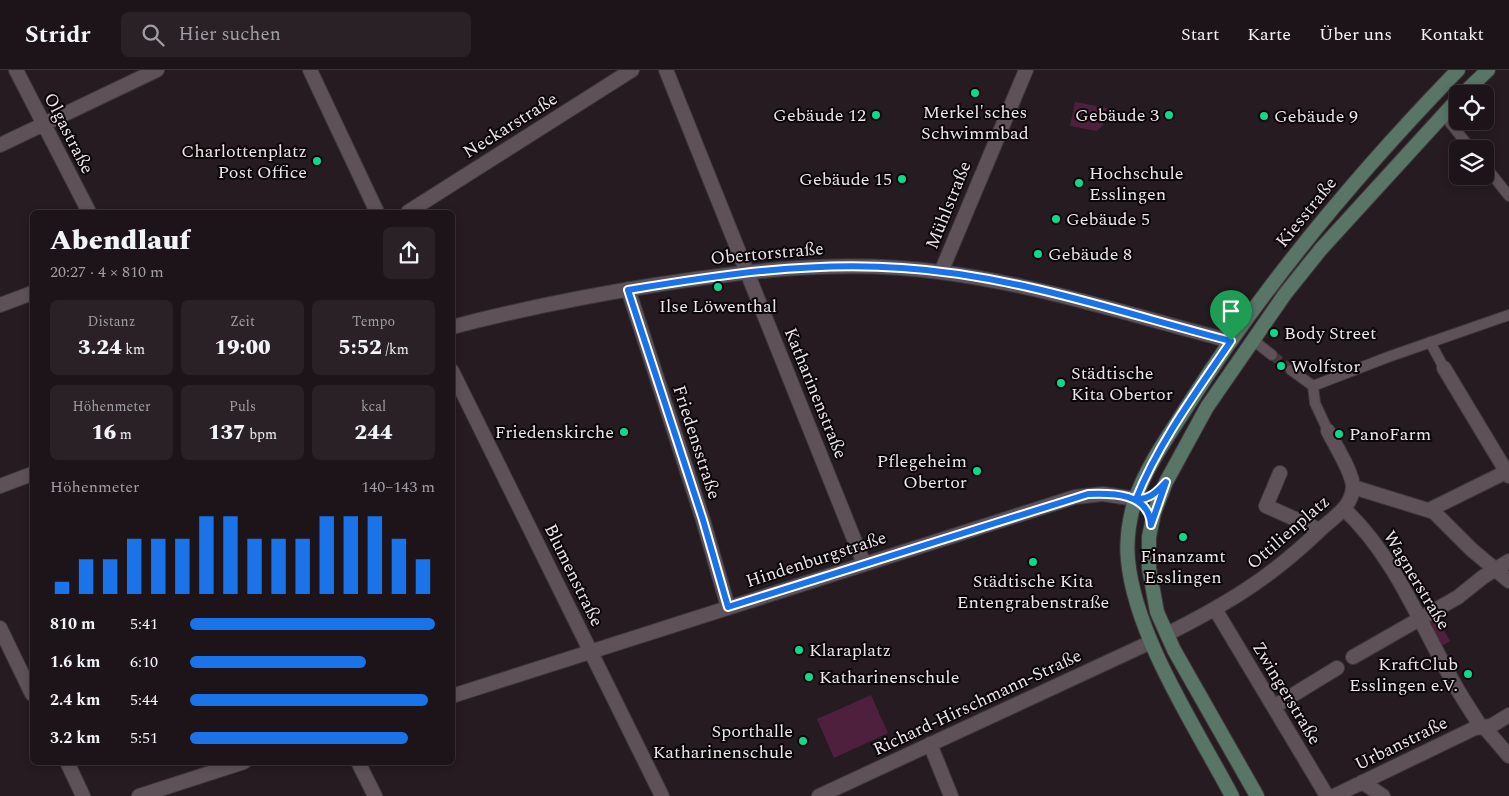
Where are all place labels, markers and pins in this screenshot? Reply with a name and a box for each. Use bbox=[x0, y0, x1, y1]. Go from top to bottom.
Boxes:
marker: Merkel'sches Schwimmbad bbox=[969, 87, 981, 99]
place label: Merkel'sches Schwimmbad bbox=[921, 99, 1029, 147]
place label: Gebäude 12 bbox=[773, 102, 866, 129]
place label: Gebäude 3 bbox=[1075, 102, 1159, 129]
place label: Gebäude 9 bbox=[1274, 103, 1358, 130]
marker: Gebäude 12 bbox=[870, 109, 882, 121]
marker: Gebäude 3 bbox=[1163, 109, 1175, 121]
marker: Gebäude 9 bbox=[1258, 110, 1270, 122]
place label: Charlottenplatz Post Office bbox=[181, 138, 307, 186]
marker: Charlottenplatz Post Office bbox=[311, 155, 323, 167]
place label: Hochschule Esslingen bbox=[1089, 160, 1183, 208]
place label: Gebäude 15 bbox=[799, 166, 892, 193]
marker: Gebäude 15 bbox=[896, 173, 908, 185]
marker: Hochschule Esslingen bbox=[1073, 177, 1085, 189]
place label: Gebäude 5 bbox=[1066, 206, 1150, 233]
marker: Gebäude 5 bbox=[1050, 213, 1062, 225]
place label: Gebäude 8 bbox=[1048, 241, 1132, 268]
marker: Gebäude 8 bbox=[1032, 248, 1044, 260]
marker: Ilse Löwenthal bbox=[712, 281, 724, 293]
pin bbox=[1210, 290, 1252, 341]
place label: Ilse Löwenthal bbox=[659, 293, 777, 320]
place label: Body Street bbox=[1284, 320, 1376, 347]
marker: Body Street bbox=[1268, 327, 1280, 339]
place label: Wolfstor bbox=[1291, 353, 1360, 380]
place label: Städtische Kita Obertor bbox=[1071, 360, 1173, 408]
marker: Wolfstor bbox=[1275, 360, 1287, 372]
marker: Städtische Kita Obertor bbox=[1055, 377, 1067, 389]
place label: Friedenskirche bbox=[495, 419, 614, 446]
place label: PanoFarm bbox=[1349, 421, 1431, 448]
marker: Friedenskirche bbox=[618, 426, 630, 438]
marker: PanoFarm bbox=[1333, 428, 1345, 440]
place label: Pflegeheim Obertor bbox=[877, 448, 967, 496]
marker: Pflegeheim Obertor bbox=[971, 465, 983, 477]
marker: Finanzamt Esslingen bbox=[1177, 531, 1189, 543]
place label: Finanzamt Esslingen bbox=[1140, 543, 1226, 591]
marker: Städtische Kita Entengrabenstraße bbox=[1027, 556, 1039, 568]
place label: Städtische Kita Entengrabenstraße bbox=[957, 568, 1109, 616]
place label: Klaraplatz bbox=[809, 637, 891, 664]
marker: Klaraplatz bbox=[793, 644, 805, 656]
place label: KraftClub Esslingen e.V. bbox=[1349, 651, 1458, 699]
place label: Katharinenschule bbox=[819, 664, 959, 691]
marker: KraftClub Esslingen e.V. bbox=[1462, 668, 1474, 680]
marker: Katharinenschule bbox=[803, 671, 815, 683]
place label: Sporthalle Katharinenschule bbox=[653, 718, 793, 766]
marker: Sporthalle Katharinenschule bbox=[797, 735, 809, 747]

